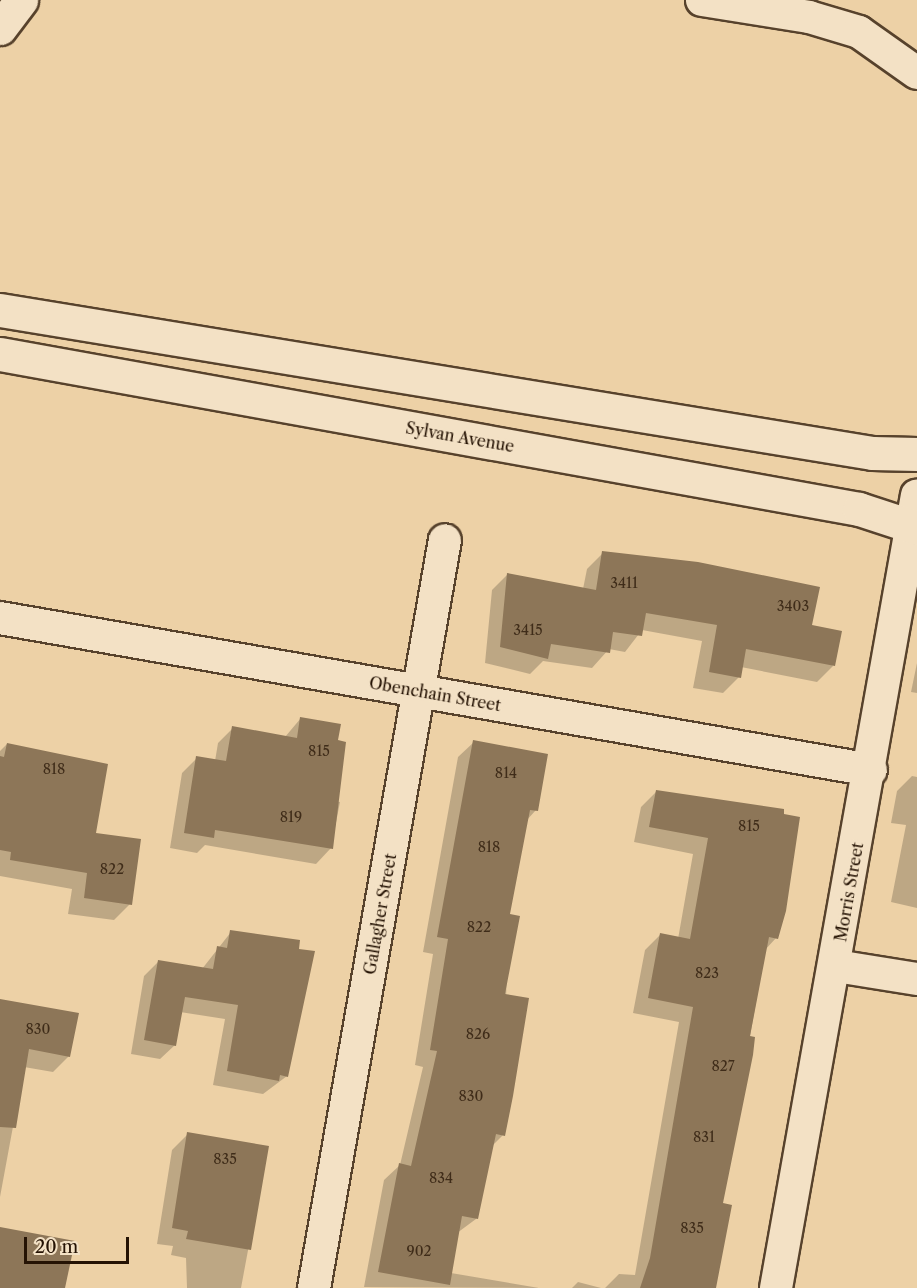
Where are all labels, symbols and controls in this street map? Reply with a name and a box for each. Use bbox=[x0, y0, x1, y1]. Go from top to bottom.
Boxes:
street label: Sylvan Avenue bbox=[404, 418, 516, 456]
house number: 3411 bbox=[610, 575, 638, 591]
house number: 3403 bbox=[777, 598, 809, 614]
house number: 3415 bbox=[513, 622, 543, 638]
street label: Obenchain Street bbox=[368, 673, 502, 715]
house number: 815 bbox=[308, 743, 330, 759]
house number: 818 bbox=[43, 761, 65, 777]
house number: 814 bbox=[495, 765, 517, 781]
house number: 819 bbox=[280, 809, 302, 825]
house number: 815 bbox=[738, 818, 760, 834]
house number: 818 bbox=[478, 839, 500, 855]
street label: Morris Street bbox=[831, 841, 867, 943]
street label: Gallagher Street bbox=[360, 852, 400, 976]
house number: 822 bbox=[100, 861, 124, 877]
house number: 822 bbox=[467, 919, 491, 935]
house number: 823 bbox=[695, 965, 719, 981]
house number: 830 bbox=[26, 1021, 50, 1037]
house number: 826 bbox=[466, 1026, 490, 1042]
house number: 827 bbox=[711, 1058, 735, 1074]
house number: 830 bbox=[459, 1088, 483, 1104]
house number: 831 bbox=[693, 1129, 715, 1145]
house number: 835 bbox=[213, 1151, 237, 1167]
house number: 834 bbox=[429, 1170, 453, 1186]
house number: 835 bbox=[680, 1220, 704, 1236]
scale bar bbox=[27, 1225, 132, 1263]
text: 20 m bbox=[35, 1236, 78, 1258]
house number: 902 bbox=[406, 1243, 432, 1259]

